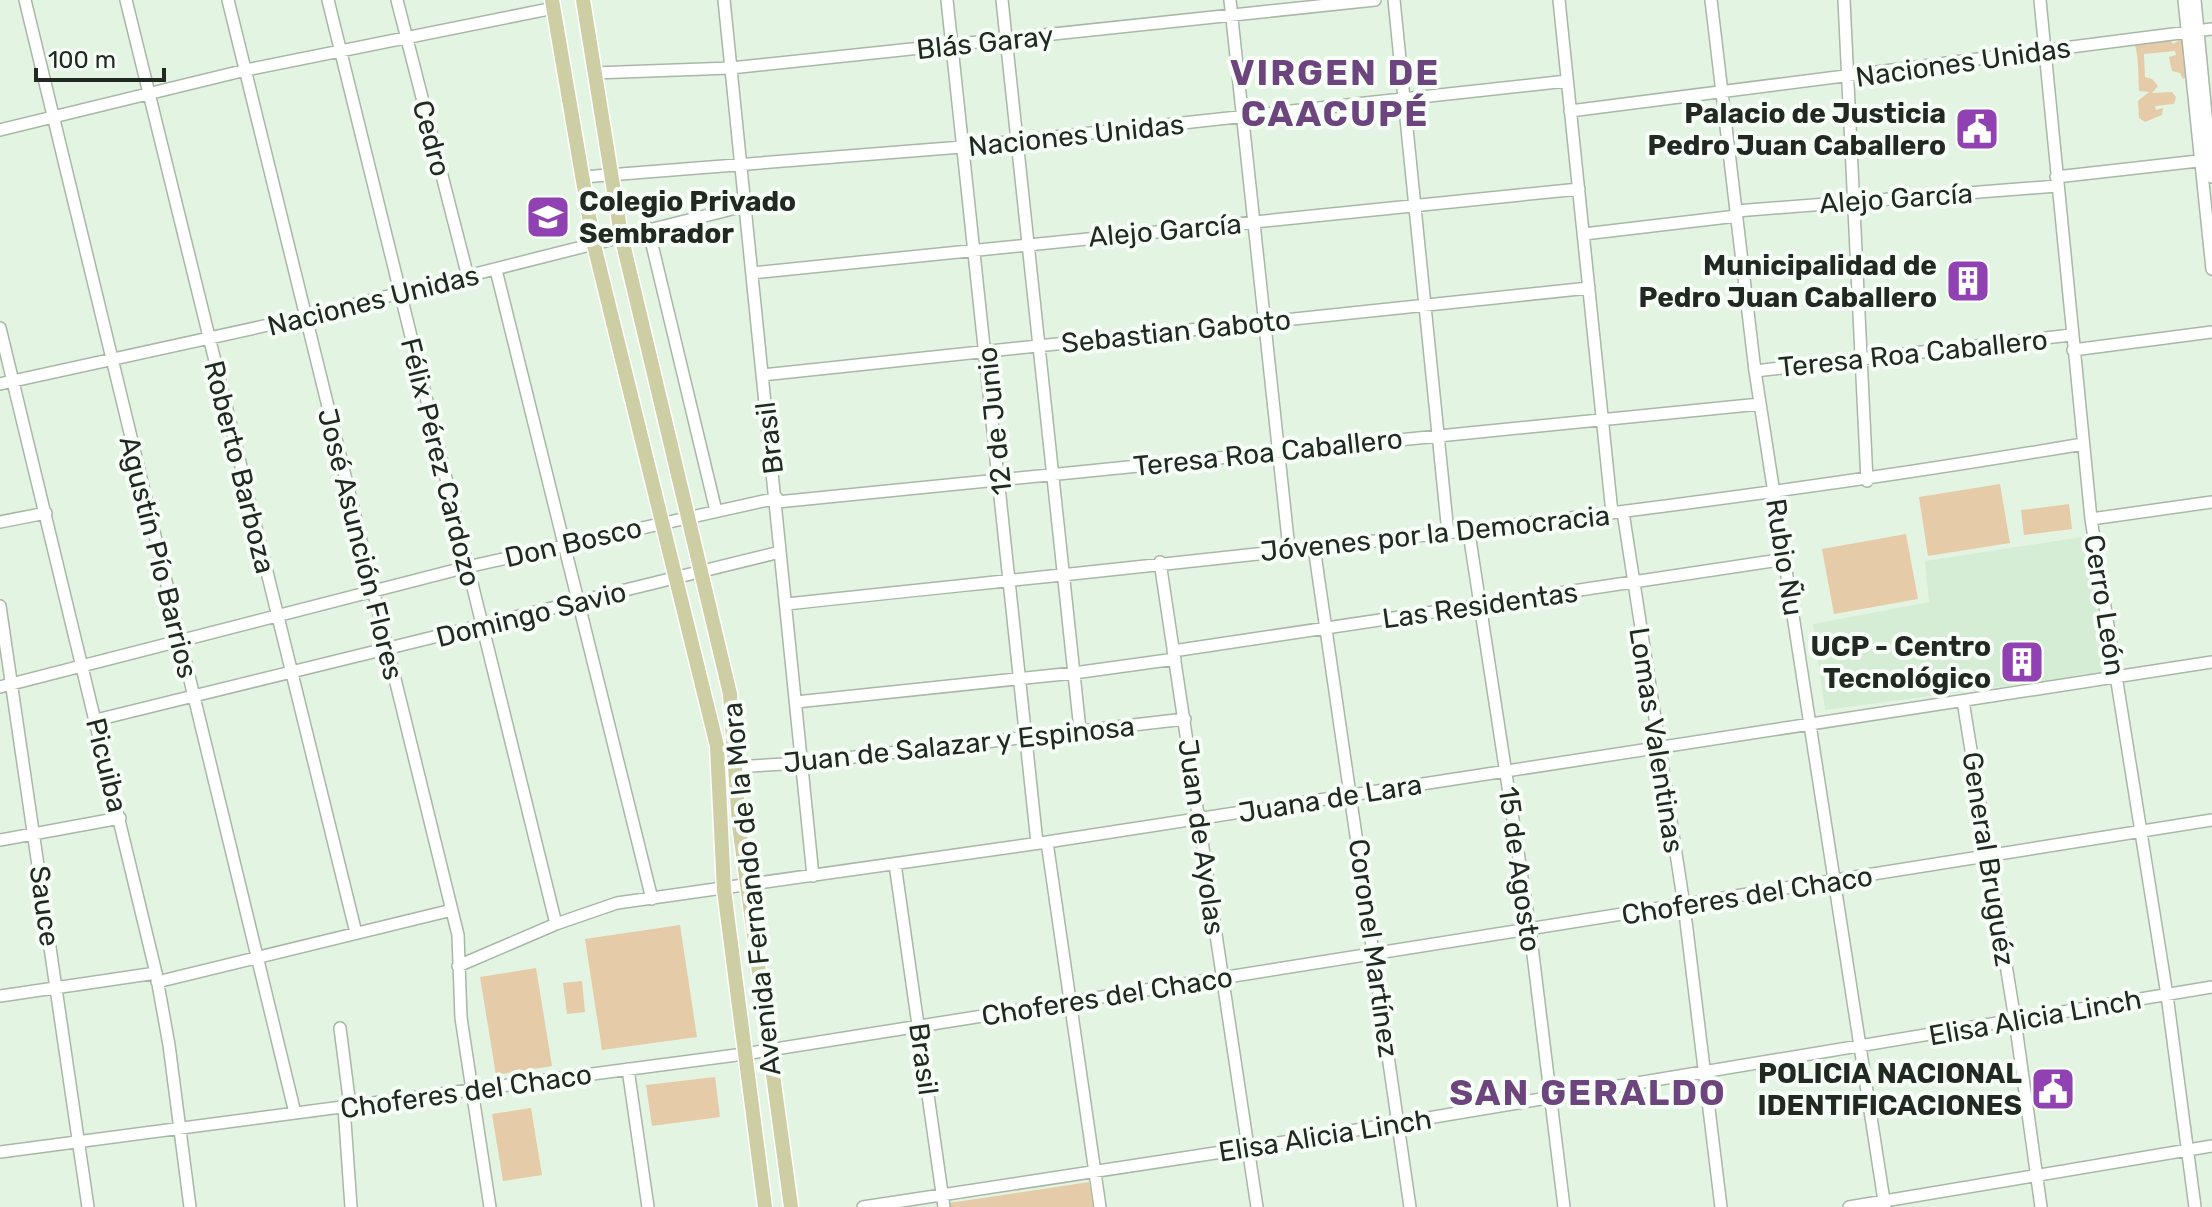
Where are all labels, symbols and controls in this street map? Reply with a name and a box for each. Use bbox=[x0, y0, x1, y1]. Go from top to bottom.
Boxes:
street label: Blás Garay bbox=[915, 19, 1055, 66]
street label: Naciones Unidas bbox=[1853, 31, 2073, 94]
scale bar bbox=[36, 32, 164, 82]
text: 100 m bbox=[48, 46, 116, 74]
district label: VIRGEN DE CAACUPÉ bbox=[1230, 51, 1440, 135]
street label: Cedro bbox=[406, 96, 457, 180]
place label: Palacio de Justicia Pedro Juan Caballero bbox=[1647, 97, 1946, 162]
public building icon: Palacio de Justicia Pedro Juan Caballero bbox=[1953, 105, 2001, 153]
street label: Naciones Unidas bbox=[967, 108, 1186, 163]
street label: Alejo García bbox=[1818, 177, 1974, 220]
place label: Colegio Privado Sembrador bbox=[579, 185, 796, 250]
school or university icon: Colegio Privado Sembrador bbox=[524, 193, 572, 241]
street label: Alejo García bbox=[1087, 207, 1243, 254]
place label: Municipalidad de Pedro Juan Caballero bbox=[1638, 249, 1937, 314]
building icon: Municipalidad de Pedro Juan Caballero bbox=[1944, 257, 1992, 305]
street label: Naciones Unidas bbox=[264, 258, 482, 343]
street label: Sebastian Gaboto bbox=[1060, 303, 1292, 360]
street label: Teresa Roa Caballero bbox=[1777, 323, 2049, 384]
street label: Félix Pérez Cardozo bbox=[394, 334, 487, 590]
street label: 12 de Junio bbox=[970, 345, 1019, 497]
street label: Roberto Barboza bbox=[197, 357, 282, 577]
street label: Brasil bbox=[749, 400, 790, 476]
street label: José Asunción Flores bbox=[311, 405, 410, 683]
street label: Teresa Roa Caballero bbox=[1132, 422, 1404, 483]
street label: Agustín Pío Barrios bbox=[112, 433, 205, 682]
street label: Rubio Ñu bbox=[1759, 496, 1810, 618]
street label: Jóvenes por la Democracia bbox=[1259, 499, 1612, 568]
street label: Don Bosco bbox=[501, 511, 645, 574]
street label: Cerro León bbox=[2077, 532, 2132, 678]
street label: Domingo Savio bbox=[433, 575, 630, 654]
street label: Las Residentas bbox=[1380, 575, 1580, 636]
street label: Lomas Valentinas bbox=[1622, 625, 1691, 855]
place label: UCP - Centro Tecnológico bbox=[1811, 630, 1991, 695]
building icon: UCP - Centro Tecnológico bbox=[1998, 638, 2046, 686]
street label: Avenida Fernando de la Mora bbox=[715, 701, 788, 1077]
street label: Juan de Salazar y Espinosa bbox=[782, 710, 1136, 779]
street label: Picuiba bbox=[79, 715, 134, 816]
street label: Juan de Ayolas bbox=[1171, 737, 1232, 937]
street label: General Bruguéz bbox=[1955, 750, 2022, 969]
street label: Juana de Lara bbox=[1236, 768, 1424, 829]
street label: 15 de Agosto bbox=[1492, 784, 1547, 954]
street label: Coronel Martínez bbox=[1342, 837, 1405, 1059]
street label: Choferes del Chaco bbox=[1619, 859, 1875, 932]
street label: Sauce bbox=[23, 864, 66, 948]
street label: Choferes del Chaco bbox=[979, 960, 1235, 1033]
street label: Elisa Alicia Linch bbox=[1926, 983, 2144, 1052]
street label: Brasil bbox=[902, 1021, 945, 1097]
place label: POLICIA NACIONAL IDENTIFICACIONES bbox=[1757, 1057, 2022, 1122]
street label: Choferes del Chaco bbox=[338, 1058, 594, 1125]
public building icon: POLICIA NACIONAL IDENTIFICACIONES bbox=[2029, 1065, 2077, 1113]
district label: SAN GERALDO bbox=[1449, 1071, 1727, 1114]
street label: Elisa Alicia Linch bbox=[1216, 1102, 1434, 1169]

